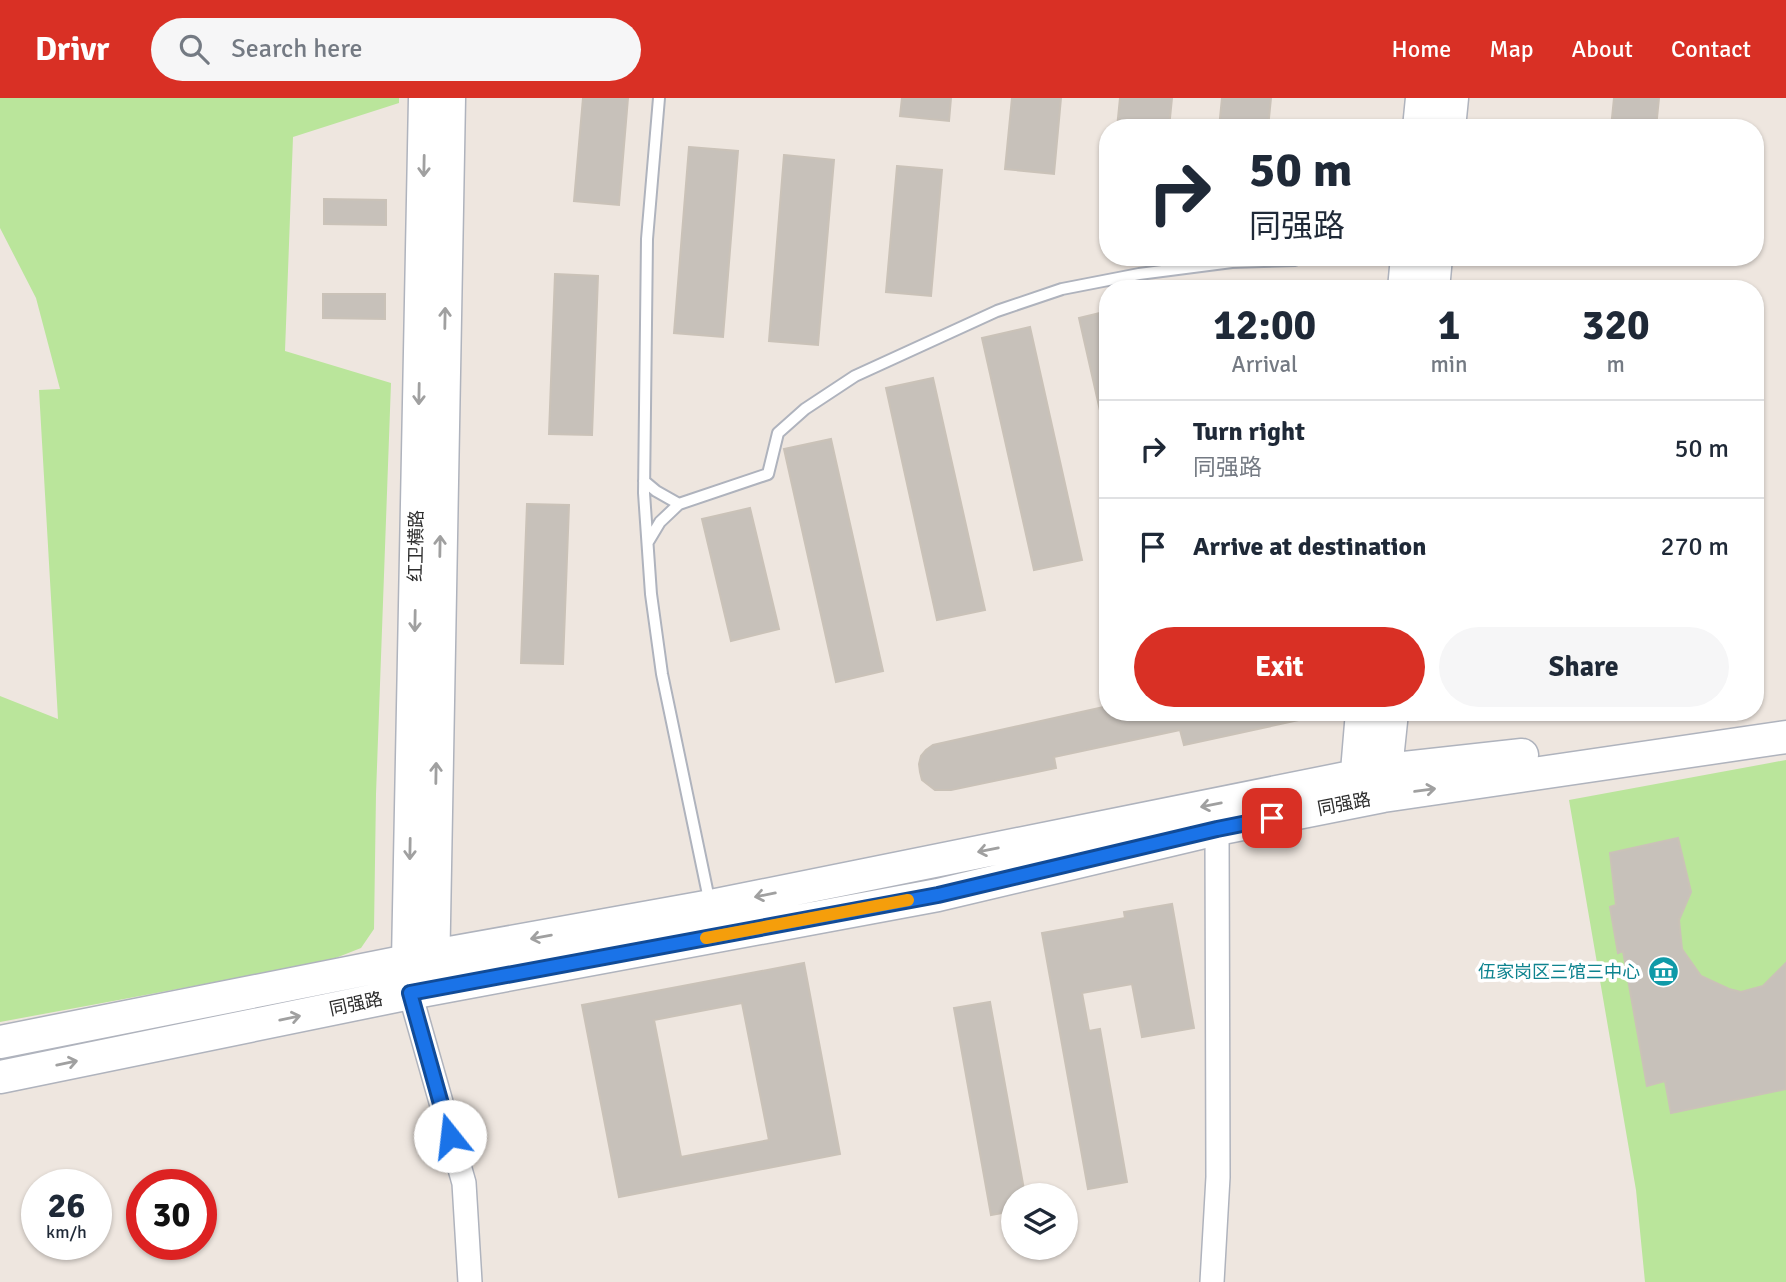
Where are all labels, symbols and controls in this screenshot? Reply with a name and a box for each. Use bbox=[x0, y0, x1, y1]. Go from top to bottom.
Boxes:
search box bbox=[151, 18, 641, 81]
text: Drivr bbox=[35, 29, 109, 70]
icon: search bbox=[175, 30, 213, 68]
text: Search here bbox=[231, 33, 362, 65]
text: Home bbox=[1391, 34, 1451, 64]
text: Map bbox=[1489, 34, 1534, 64]
text: About bbox=[1572, 34, 1633, 64]
text: Contact bbox=[1671, 34, 1751, 64]
text: 50 m bbox=[1249, 140, 1352, 200]
icon: right bbox=[1134, 147, 1225, 238]
one-way arrow bbox=[417, 154, 430, 177]
text: 同强路 bbox=[1249, 207, 1345, 246]
text: 12:00 bbox=[1213, 300, 1316, 351]
text: 1 bbox=[1438, 300, 1460, 351]
text: 320 bbox=[1582, 300, 1650, 351]
one-way arrow bbox=[438, 307, 451, 330]
text: Arrival bbox=[1232, 350, 1298, 379]
text: min bbox=[1430, 350, 1468, 379]
text: m bbox=[1607, 350, 1625, 379]
one-way arrow bbox=[412, 382, 426, 405]
text: Turn right bbox=[1193, 416, 1305, 448]
icon: right bbox=[1134, 430, 1172, 468]
text: 50 m bbox=[1674, 433, 1729, 465]
text: 同强路 bbox=[1193, 453, 1262, 482]
street label: 红卫横路 bbox=[404, 510, 428, 582]
icon: arrive bbox=[1134, 528, 1172, 566]
text: Arrive at destination bbox=[1193, 531, 1426, 563]
text: 270 m bbox=[1660, 531, 1729, 563]
one-way arrow bbox=[433, 535, 447, 558]
one-way arrow bbox=[408, 609, 421, 632]
button: Exit bbox=[1134, 627, 1425, 707]
button: Share bbox=[1439, 627, 1729, 707]
one-way arrow bbox=[429, 762, 443, 785]
one-way arrow bbox=[1413, 783, 1436, 796]
pin bbox=[1242, 788, 1302, 848]
street label: 同强路 bbox=[1315, 788, 1373, 820]
one-way arrow bbox=[1200, 799, 1223, 812]
icon: arrive bbox=[1253, 799, 1291, 837]
one-way arrow bbox=[403, 837, 417, 860]
one-way arrow bbox=[977, 844, 1000, 858]
one-way arrow bbox=[754, 889, 777, 903]
one-way arrow bbox=[530, 931, 553, 944]
museum icon: 伍家岗区三馆三中心 bbox=[1646, 955, 1680, 989]
place label: 伍家岗区三馆三中心 bbox=[1478, 961, 1640, 983]
street label: 同强路 bbox=[327, 988, 385, 1020]
one-way arrow bbox=[278, 1010, 301, 1024]
one-way arrow bbox=[55, 1056, 78, 1070]
position arrow bbox=[413, 1099, 487, 1173]
speed limit sign: 30 bbox=[126, 1169, 217, 1260]
map controls bbox=[1001, 1183, 1078, 1260]
button: layers bbox=[1001, 1183, 1078, 1260]
text: 26 bbox=[48, 1184, 85, 1227]
text: km/h bbox=[46, 1221, 87, 1243]

